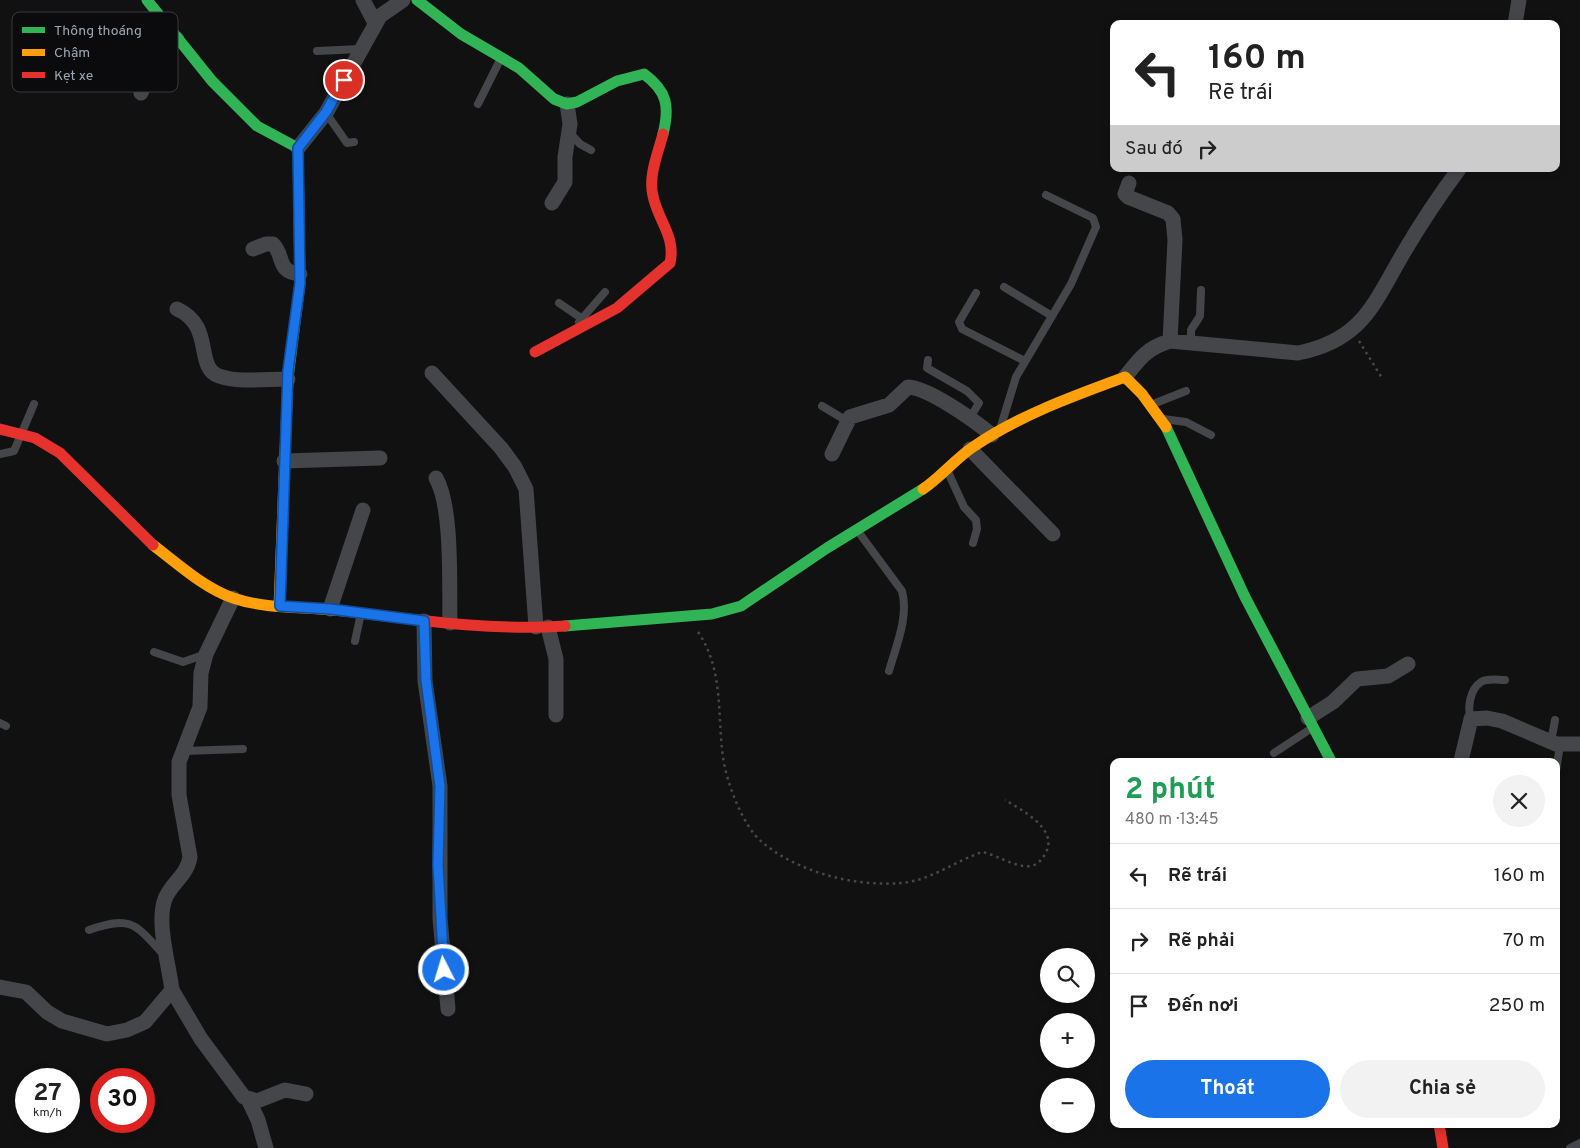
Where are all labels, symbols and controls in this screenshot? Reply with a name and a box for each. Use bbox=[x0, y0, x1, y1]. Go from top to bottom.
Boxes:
legend bbox=[12, 12, 178, 92]
text: Thông thoáng bbox=[54, 23, 142, 40]
text: 160 m bbox=[1208, 37, 1306, 81]
icon: left bbox=[1125, 40, 1190, 105]
text: Chậm bbox=[54, 45, 90, 62]
pin bbox=[323, 59, 365, 101]
icon: arrive bbox=[330, 66, 358, 94]
text: Kẹt xe bbox=[54, 68, 93, 85]
text: Rẽ trái bbox=[1208, 80, 1273, 107]
icon: right bbox=[1193, 135, 1221, 163]
text: Sau đó bbox=[1125, 137, 1183, 161]
text: 2 phút bbox=[1125, 772, 1215, 809]
button: close bbox=[1493, 775, 1545, 827]
text: 480 m · 13:45 bbox=[1125, 810, 1219, 830]
icon: left bbox=[1125, 862, 1153, 890]
text: Rẽ trái bbox=[1168, 864, 1227, 888]
text: 160 m bbox=[1494, 864, 1545, 888]
icon: right bbox=[1125, 927, 1153, 955]
text: Rẽ phải bbox=[1168, 929, 1235, 953]
text: 70 m bbox=[1503, 929, 1545, 953]
position arrow bbox=[417, 943, 469, 995]
map controls bbox=[1040, 948, 1095, 1133]
button: search bbox=[1040, 948, 1095, 1003]
icon: arrive bbox=[1125, 992, 1153, 1020]
text: Đến nơi bbox=[1168, 994, 1238, 1018]
text: 250 m bbox=[1489, 994, 1545, 1018]
button: + bbox=[1040, 1013, 1095, 1068]
button: Thoát bbox=[1125, 1060, 1330, 1118]
button: Chia sẻ bbox=[1340, 1060, 1545, 1118]
speed limit sign: 30 bbox=[90, 1068, 155, 1133]
text: 27 bbox=[33, 1078, 62, 1110]
button: − bbox=[1040, 1078, 1095, 1133]
text: km/h bbox=[33, 1105, 62, 1121]

